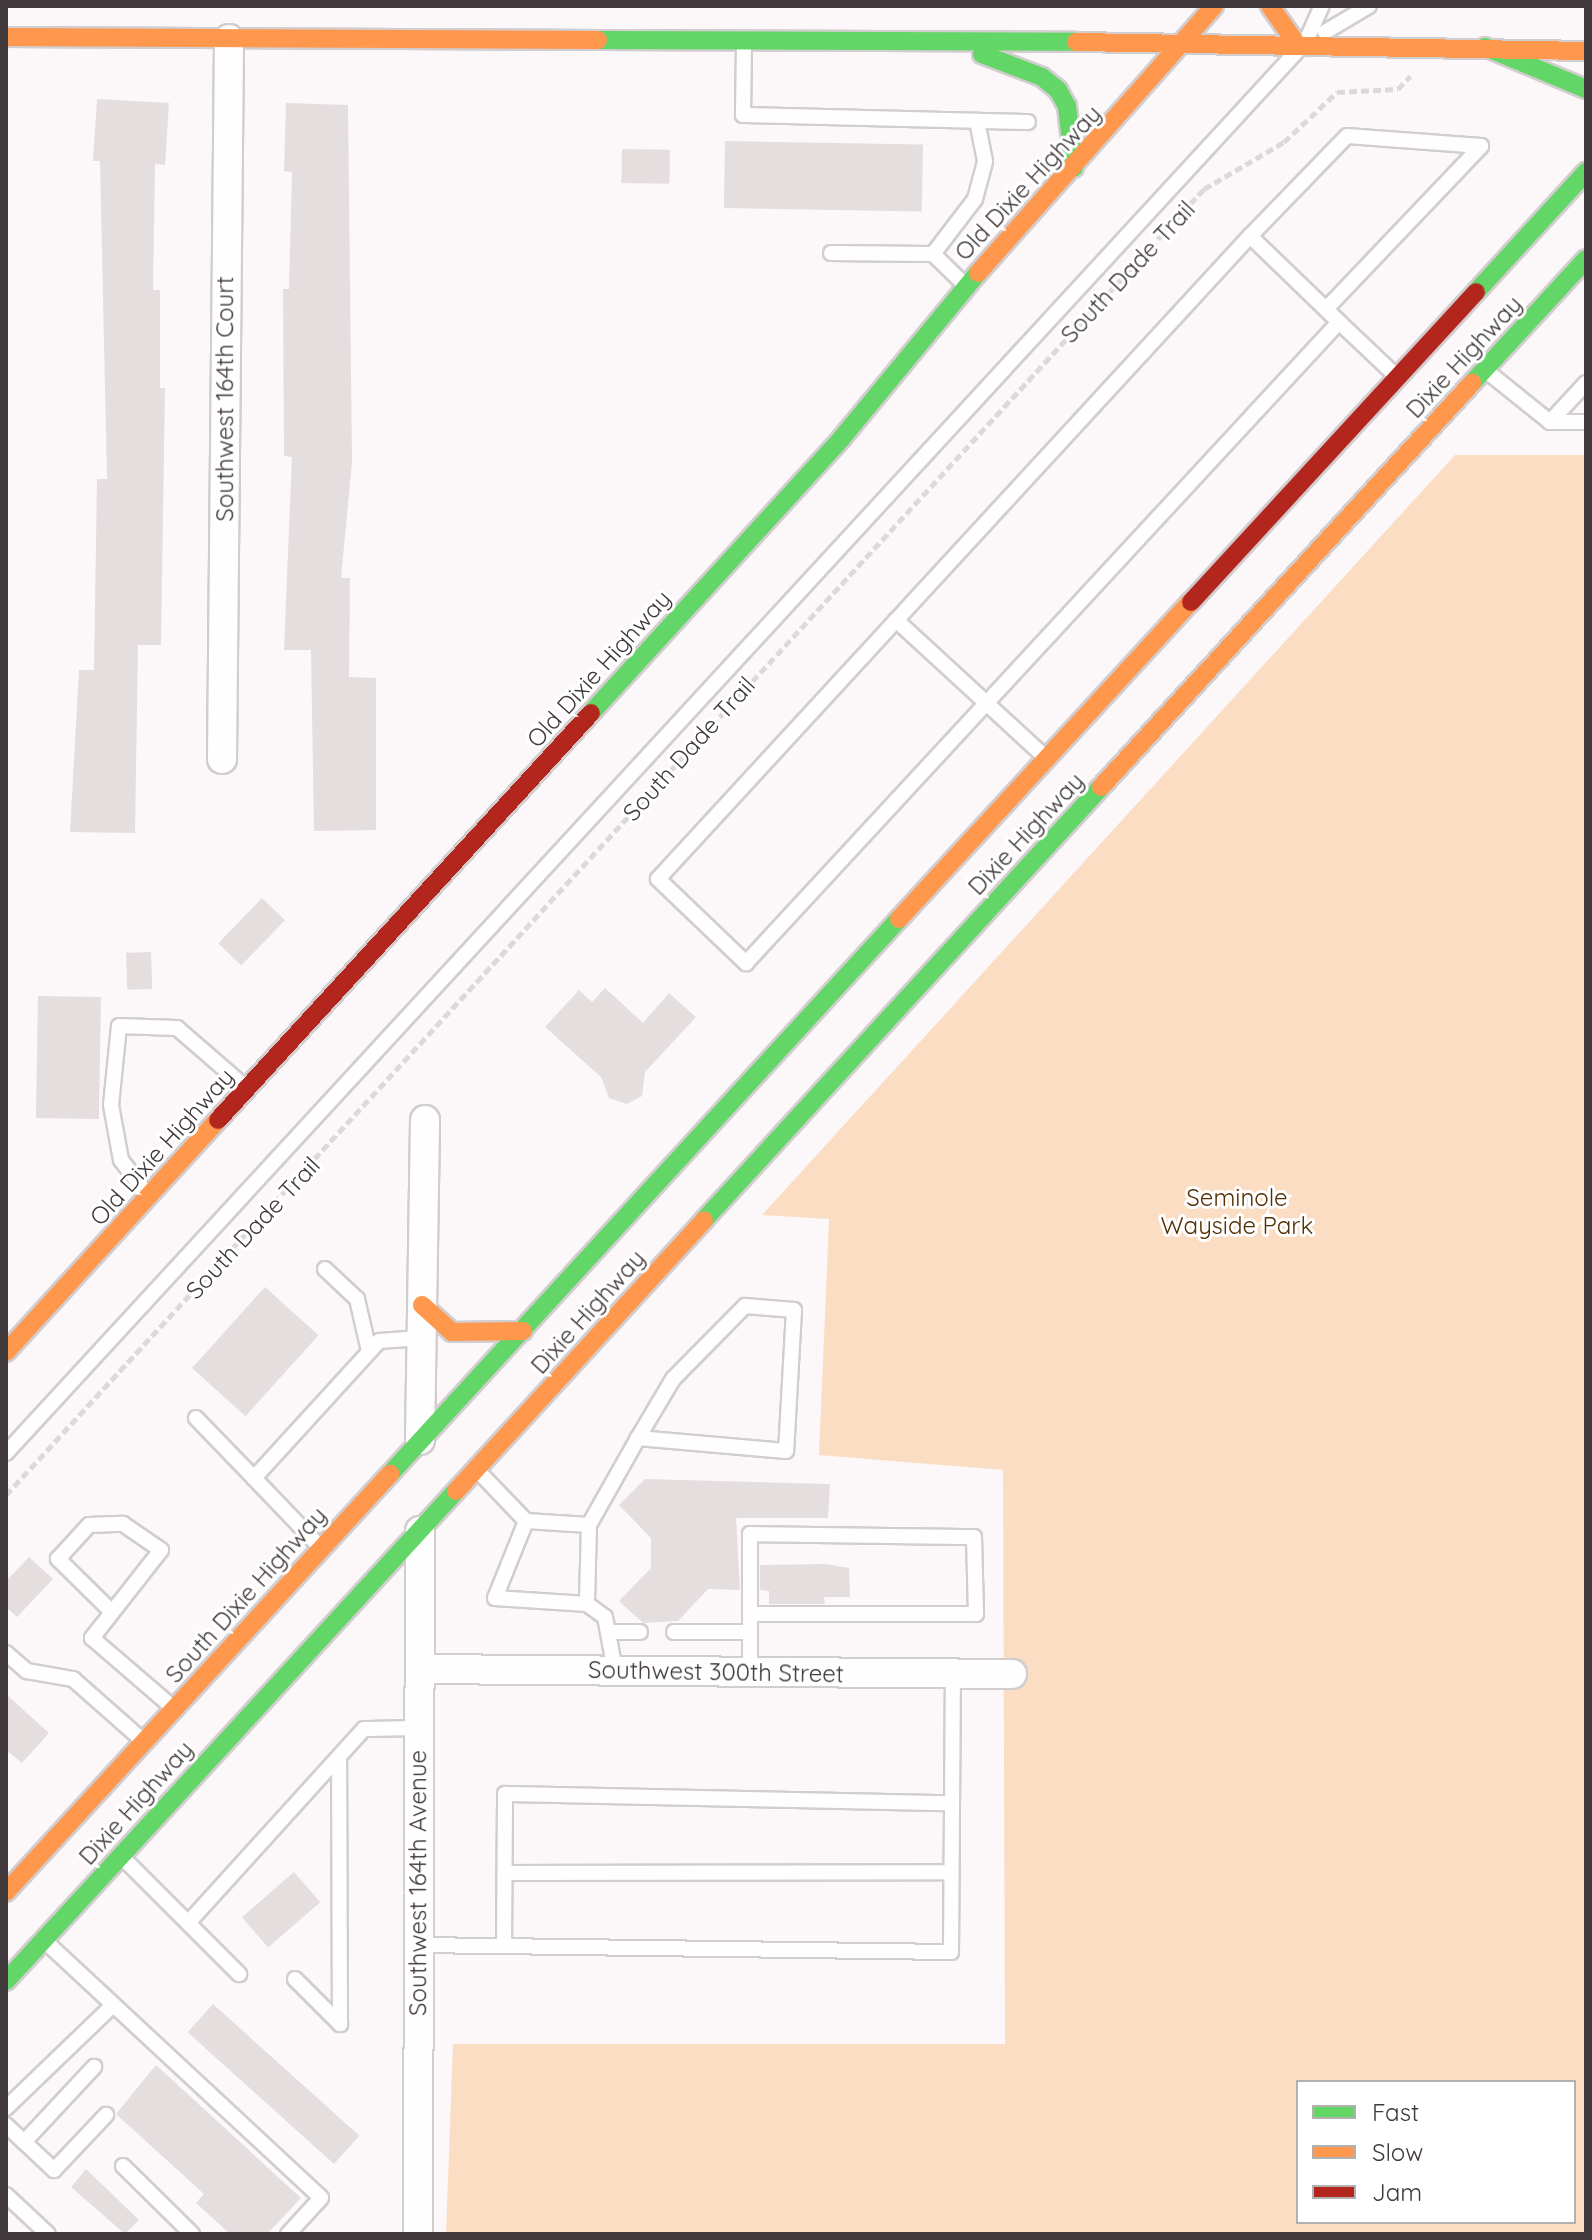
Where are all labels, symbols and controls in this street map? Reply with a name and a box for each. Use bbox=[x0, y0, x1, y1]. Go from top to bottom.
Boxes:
street label: Old Dixie Highway bbox=[949, 100, 1107, 266]
street label: South Dade Trail bbox=[1055, 195, 1201, 349]
street label: Southwest 164th Court bbox=[211, 276, 239, 522]
street label: Dixie Highway bbox=[1400, 290, 1528, 424]
street label: Old Dixie Highway bbox=[521, 585, 677, 753]
street label: South Dade Trail bbox=[617, 671, 761, 827]
street label: Dixie Highway bbox=[962, 767, 1090, 901]
street label: Old Dixie Highway bbox=[84, 1063, 240, 1231]
street label: South Dade Trail bbox=[180, 1151, 326, 1305]
park label: Seminole Wayside Park bbox=[1161, 1184, 1313, 1240]
street label: Dixie Highway bbox=[525, 1244, 651, 1380]
street label: South Dixie Highway bbox=[159, 1501, 333, 1689]
street label: Southwest 300th Street bbox=[588, 1655, 844, 1689]
street label: Dixie Highway bbox=[73, 1735, 199, 1871]
street label: Southwest 164th Avenue bbox=[404, 1750, 432, 2016]
legend bbox=[1296, 2080, 1576, 2224]
text: Fast bbox=[1372, 2097, 1419, 2127]
text: Slow bbox=[1372, 2137, 1423, 2167]
text: Jam bbox=[1372, 2177, 1422, 2207]

